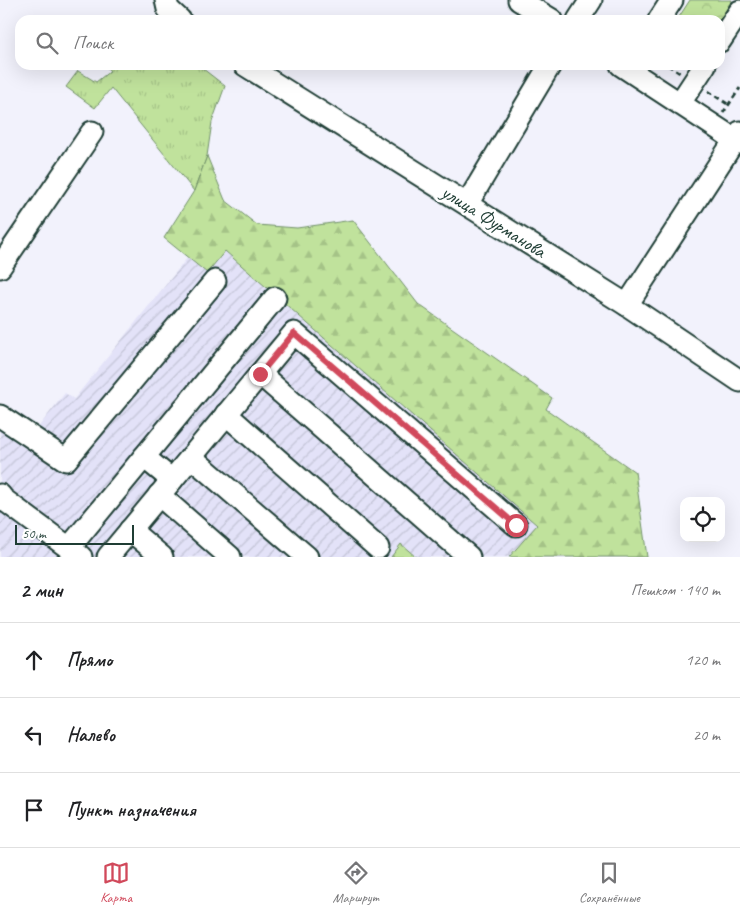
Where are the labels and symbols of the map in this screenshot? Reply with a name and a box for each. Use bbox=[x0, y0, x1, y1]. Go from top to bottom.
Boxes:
street label: улица Фурманова bbox=[436, 179, 552, 264]
route end bbox=[249, 363, 272, 386]
route start bbox=[505, 514, 528, 537]
scale bar bbox=[15, 522, 134, 545]

